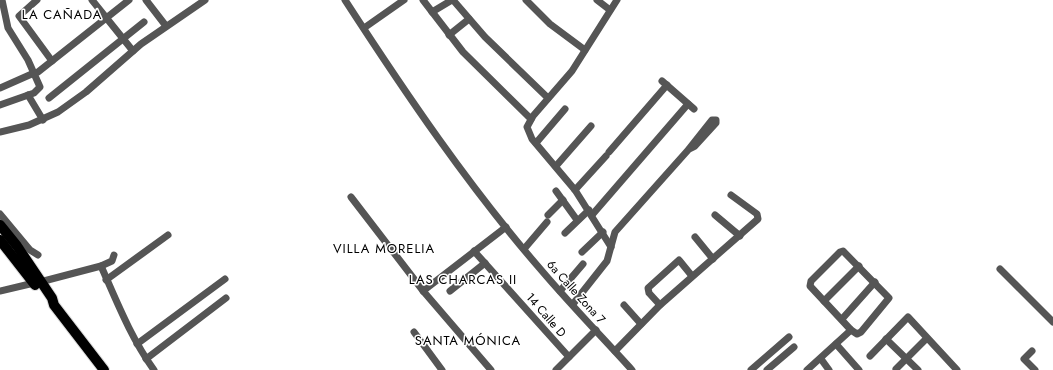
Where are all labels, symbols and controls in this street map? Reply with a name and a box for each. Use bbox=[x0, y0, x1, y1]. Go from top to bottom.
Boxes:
district label: LA CAÑADA bbox=[22, 5, 102, 24]
district label: VILLA MORELIA bbox=[333, 239, 435, 258]
street label: 6a Calle Zona 7 bbox=[542, 256, 610, 328]
district label: LAS CHARCAS II bbox=[409, 270, 517, 289]
street label: 14 Calle D bbox=[522, 289, 570, 341]
district label: SANTA MÓNICA bbox=[415, 331, 521, 350]

